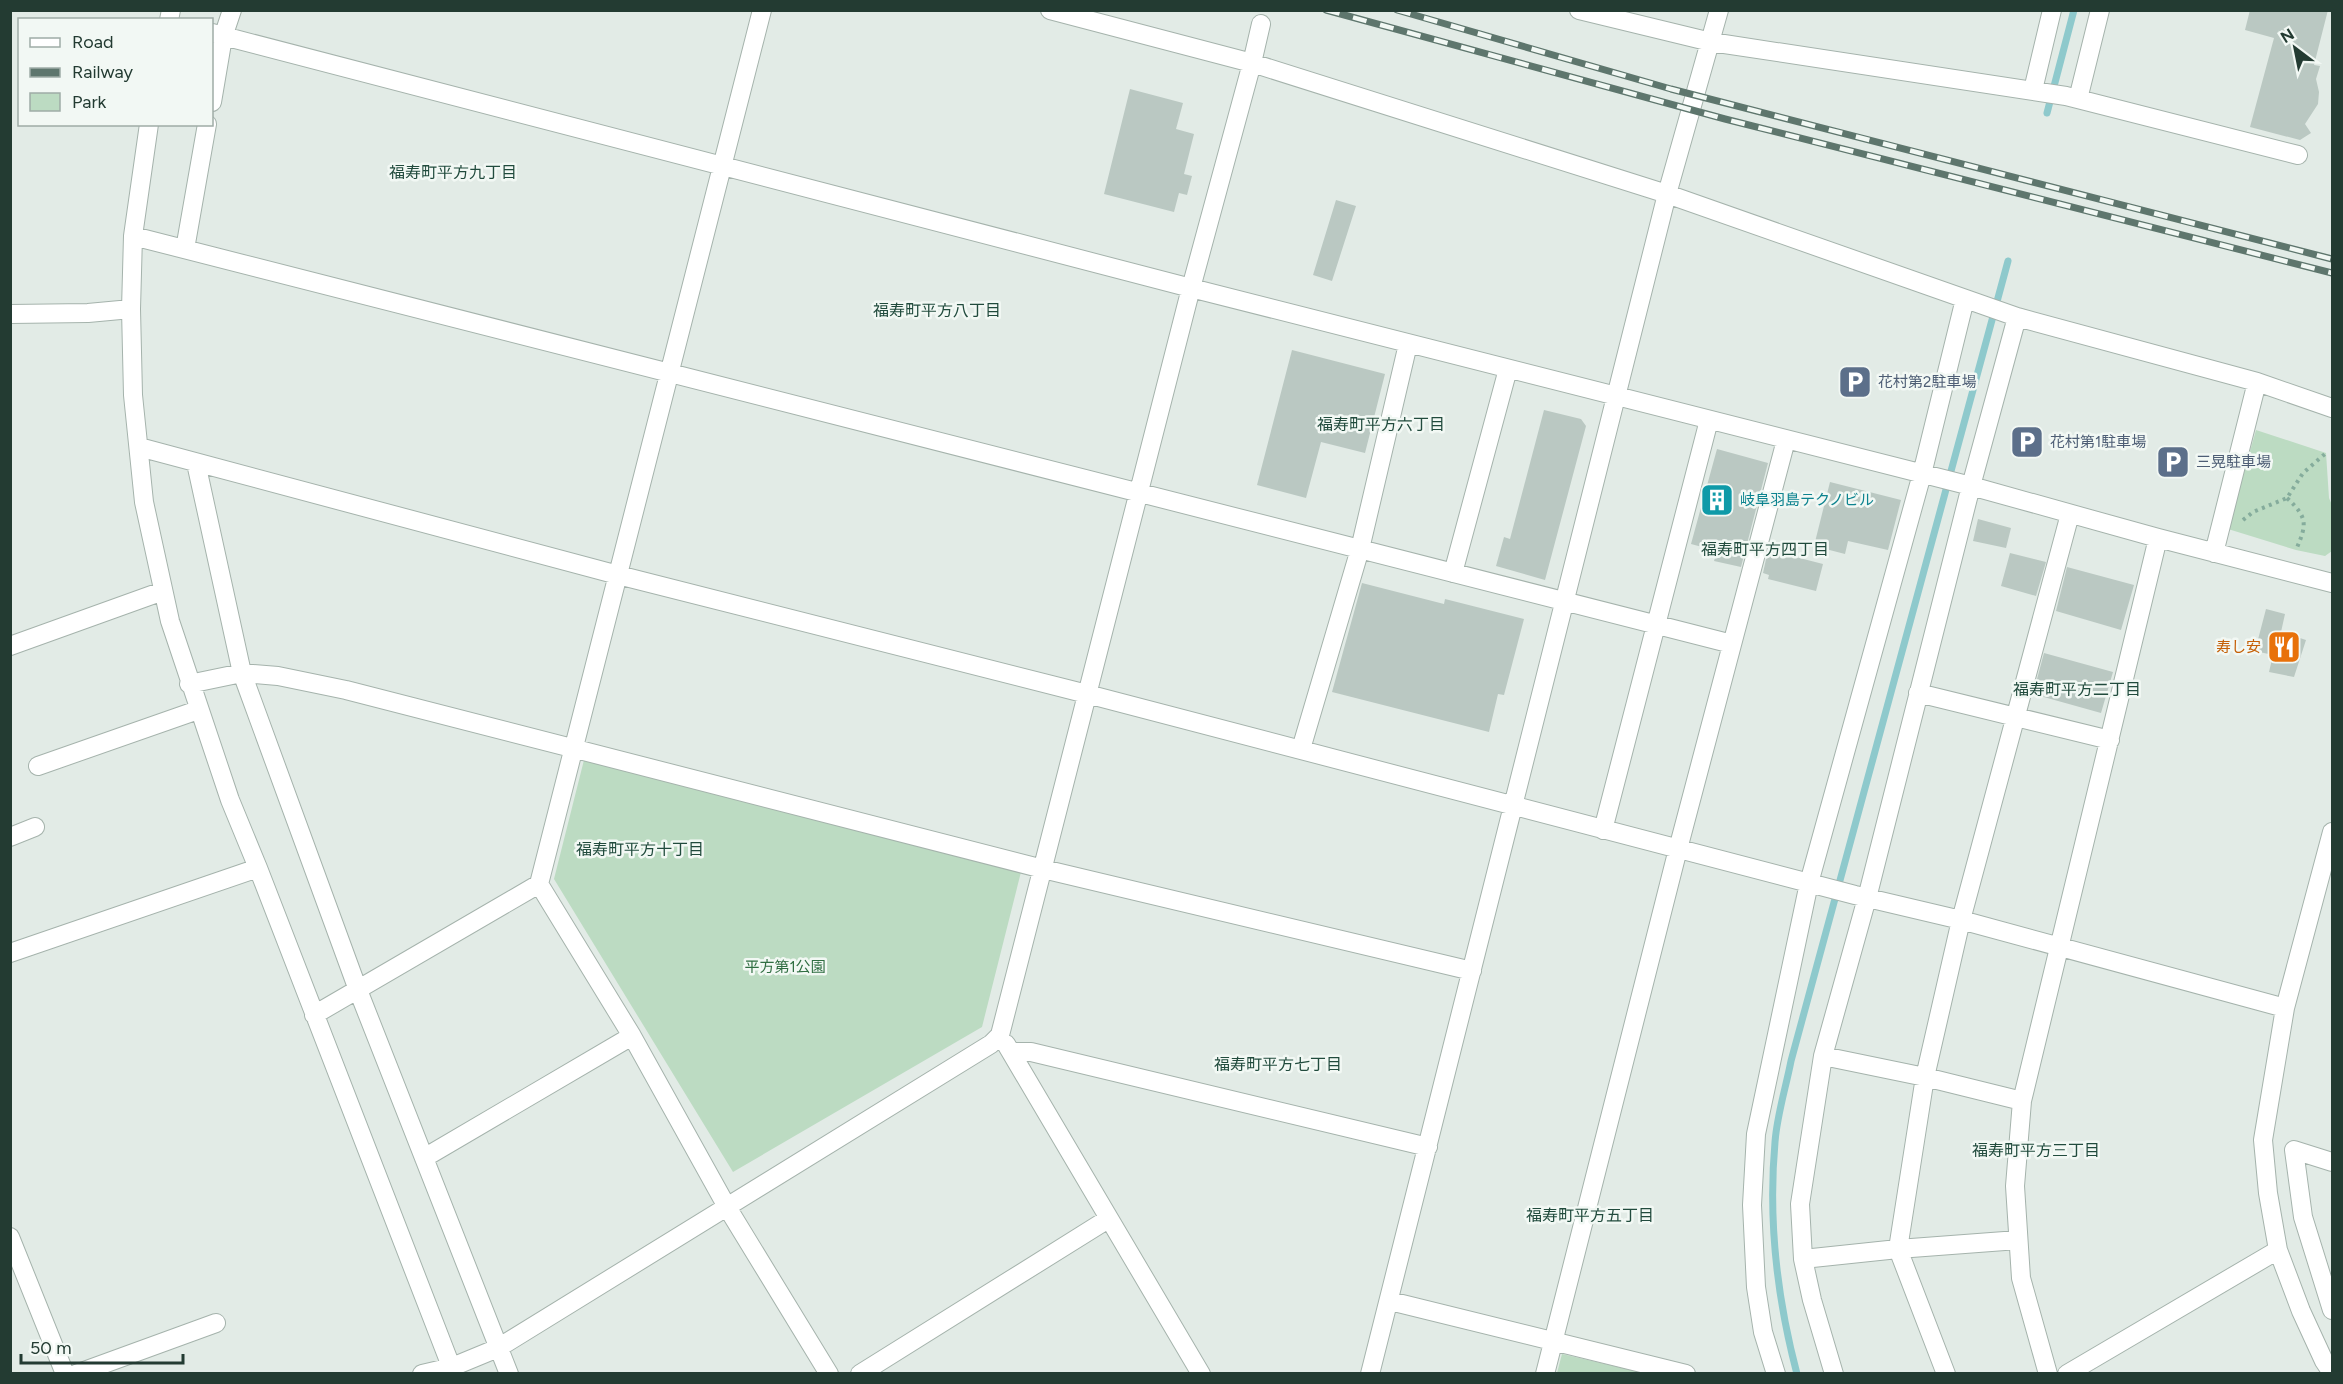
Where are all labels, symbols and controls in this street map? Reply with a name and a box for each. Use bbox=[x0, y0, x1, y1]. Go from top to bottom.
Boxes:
legend bbox=[18, 18, 213, 126]
north arrow bbox=[2265, 18, 2325, 78]
text: N bbox=[2277, 24, 2298, 47]
text: Road bbox=[72, 31, 113, 53]
text: Railway bbox=[72, 61, 134, 83]
text: Park bbox=[72, 91, 107, 113]
district label: 福寿町平方九丁目 bbox=[389, 163, 517, 182]
district label: 福寿町平方八丁目 bbox=[873, 301, 1001, 320]
parking icon: 花村第2駐車場 bbox=[1837, 364, 1873, 400]
place label: 花村第2駐車場 bbox=[1878, 373, 1976, 391]
district label: 福寿町平方六丁目 bbox=[1317, 415, 1445, 434]
parking icon: 花村第1駐車場 bbox=[2009, 424, 2045, 460]
place label: 花村第1駐車場 bbox=[2050, 433, 2146, 451]
parking icon: 三晃駐車場 bbox=[2155, 444, 2191, 480]
place label: 三晃駐車場 bbox=[2196, 453, 2271, 471]
building icon: 岐阜羽島テクノビル bbox=[1699, 482, 1735, 518]
place label: 岐阜羽島テクノビル bbox=[1740, 491, 1874, 509]
district label: 福寿町平方四丁目 bbox=[1701, 540, 1829, 559]
restaurant icon: 寿し安 bbox=[2266, 629, 2302, 665]
place label: 寿し安 bbox=[2216, 638, 2261, 656]
district label: 福寿町平方二丁目 bbox=[2013, 680, 2141, 699]
district label: 福寿町平方十丁目 bbox=[576, 840, 704, 859]
park label: 平方第1公園 bbox=[744, 958, 826, 976]
district label: 福寿町平方七丁目 bbox=[1214, 1055, 1342, 1074]
district label: 福寿町平方三丁目 bbox=[1972, 1141, 2100, 1160]
district label: 福寿町平方五丁目 bbox=[1526, 1206, 1654, 1225]
scale bar bbox=[21, 1327, 183, 1365]
text: 50 m bbox=[30, 1337, 72, 1359]

